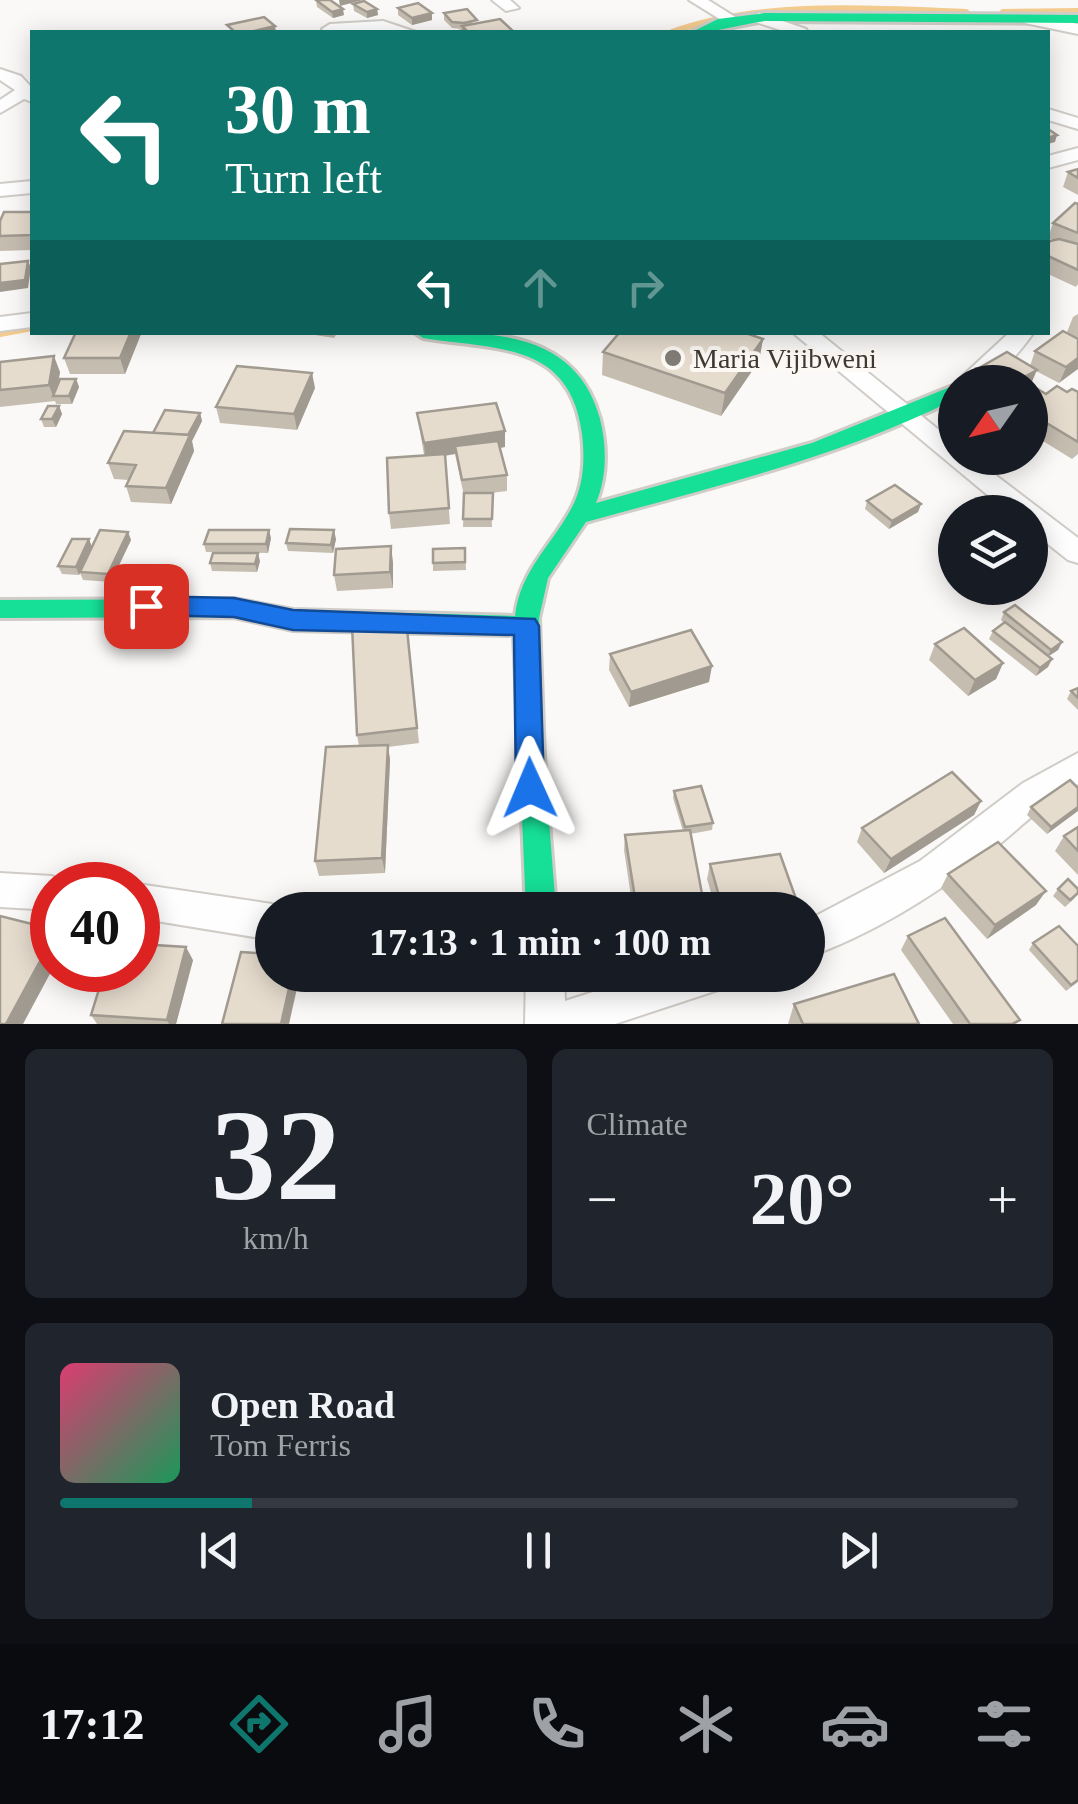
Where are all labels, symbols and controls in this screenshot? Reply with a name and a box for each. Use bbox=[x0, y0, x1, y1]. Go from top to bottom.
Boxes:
icon: left bbox=[60, 70, 190, 200]
text: 30 m bbox=[225, 71, 371, 148]
text: Turn left bbox=[225, 153, 382, 203]
icon: left bbox=[408, 260, 463, 315]
icon: ahead bbox=[513, 260, 568, 315]
icon: right bbox=[618, 260, 673, 315]
place label: Maria Vijibweni bbox=[693, 343, 877, 374]
marker: Maria Vijibweni bbox=[662, 347, 684, 369]
north arrow bbox=[938, 365, 1048, 475]
map controls bbox=[938, 365, 1048, 605]
button: layers bbox=[938, 495, 1048, 605]
pin bbox=[104, 564, 189, 649]
icon: arrive bbox=[119, 579, 174, 634]
position arrow bbox=[478, 736, 582, 840]
speed limit sign: 40 bbox=[30, 862, 160, 992]
text: 17:13 · 1 min · 100 m bbox=[369, 921, 711, 963]
text: 32 bbox=[211, 1083, 341, 1227]
text: Climate bbox=[587, 1106, 688, 1142]
text: 20° bbox=[750, 1157, 855, 1240]
text: − bbox=[587, 1169, 618, 1230]
text: + bbox=[987, 1169, 1018, 1230]
text: km/h bbox=[243, 1220, 309, 1256]
text: Open Road bbox=[210, 1384, 395, 1426]
text: Tom Ferris bbox=[210, 1427, 351, 1463]
icon: previous bbox=[192, 1523, 247, 1578]
icon: pause bbox=[511, 1523, 566, 1578]
icon: next bbox=[831, 1523, 886, 1578]
icon: directions bbox=[224, 1689, 294, 1759]
icon: music bbox=[373, 1689, 443, 1759]
icon: phone bbox=[522, 1689, 592, 1759]
icon: climate bbox=[671, 1689, 741, 1759]
icon: car bbox=[820, 1689, 890, 1759]
icon: filters bbox=[969, 1689, 1039, 1759]
text: 17:12 bbox=[40, 1699, 145, 1749]

